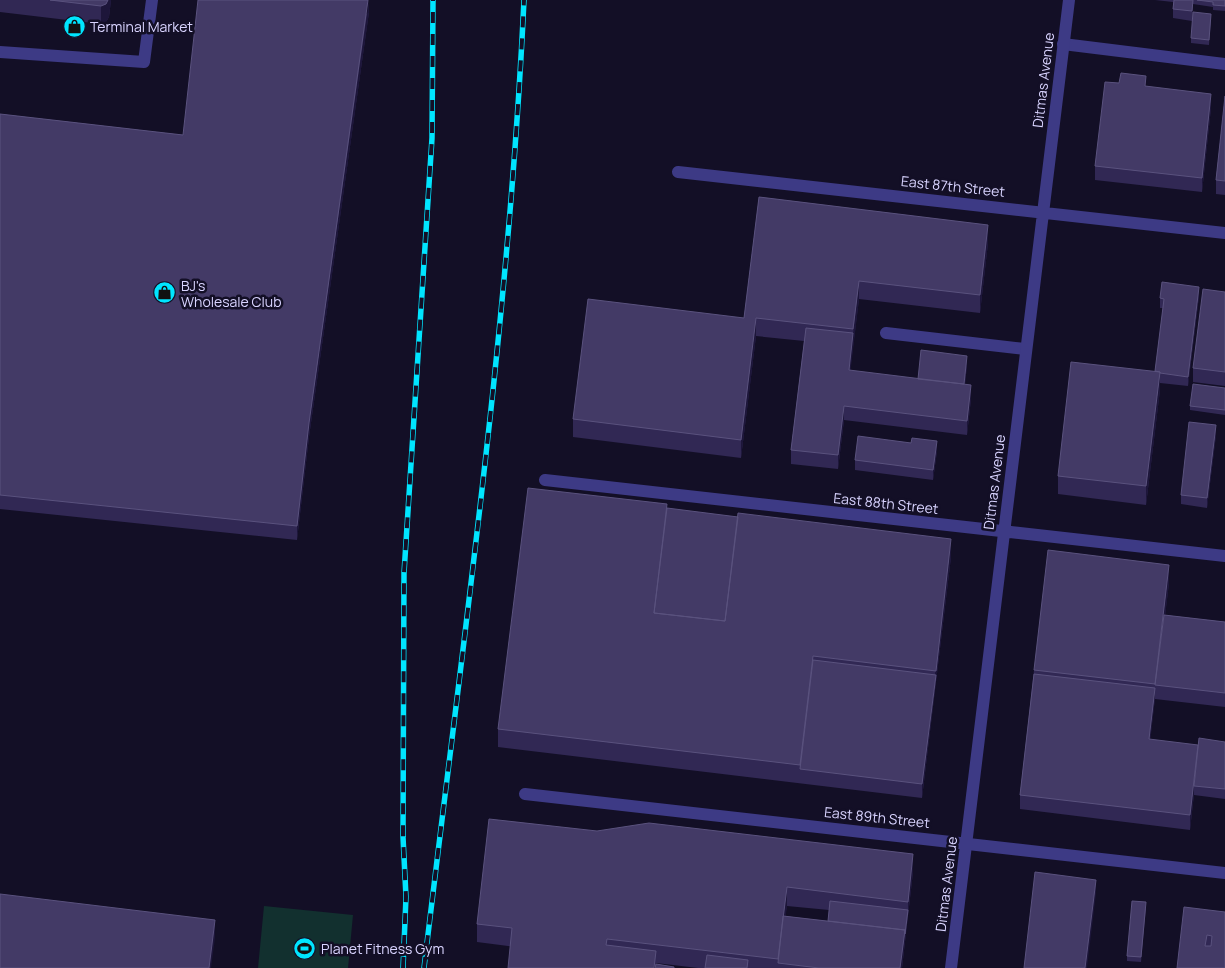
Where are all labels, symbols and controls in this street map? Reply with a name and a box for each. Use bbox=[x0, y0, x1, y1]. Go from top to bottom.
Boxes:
shop icon: Terminal Market bbox=[62, 14, 86, 38]
place label: Terminal Market bbox=[90, 17, 193, 36]
street label: Ditmas Avenue bbox=[1028, 31, 1058, 129]
street label: East 87th Street bbox=[900, 171, 1006, 201]
place label: BJ's Wholesale Club bbox=[181, 276, 281, 311]
shop icon: BJ's Wholesale Club bbox=[153, 281, 177, 305]
street label: Ditmas Avenue bbox=[979, 433, 1009, 531]
street label: East 88th Street bbox=[832, 488, 940, 518]
street label: East 89th Street bbox=[823, 802, 931, 832]
street label: Ditmas Avenue bbox=[931, 835, 961, 933]
sports icon: Planet Fitness Gym bbox=[293, 936, 317, 960]
place label: Planet Fitness Gym bbox=[321, 939, 444, 958]

